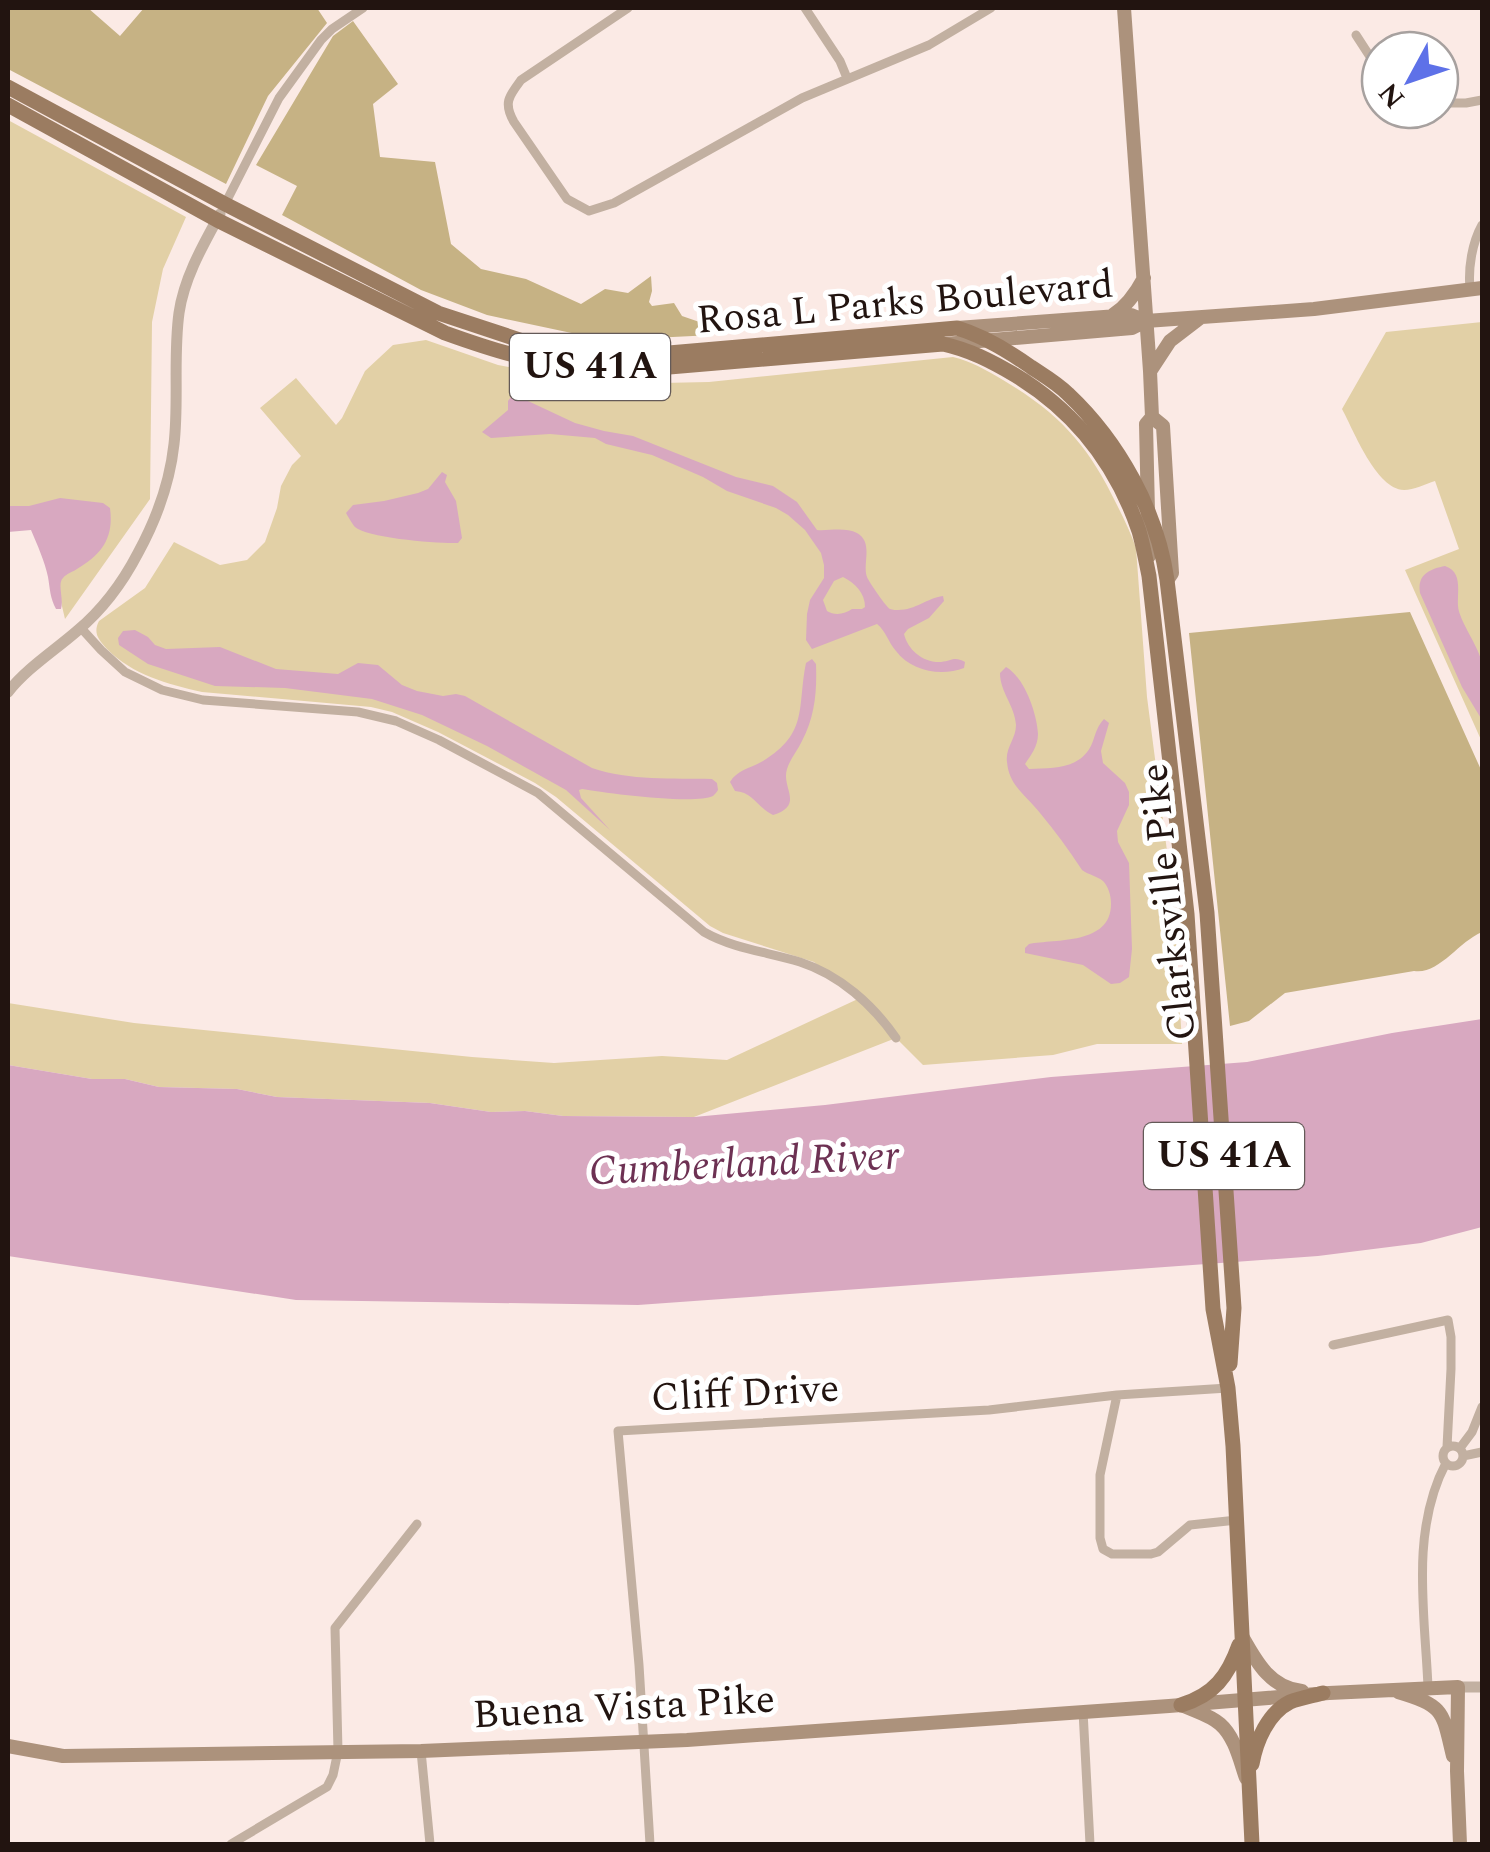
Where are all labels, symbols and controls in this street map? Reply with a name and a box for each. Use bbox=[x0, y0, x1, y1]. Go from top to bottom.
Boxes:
north arrow bbox=[1360, 30, 1460, 130]
text: N bbox=[1368, 73, 1416, 118]
street label: Rosa L Parks Boulevard bbox=[694, 254, 1116, 352]
road number: US 41A bbox=[510, 334, 670, 400]
street label: Clarksville Pike bbox=[1124, 760, 1214, 1044]
road number: US 41A bbox=[1144, 1123, 1304, 1189]
water label: Cumberland River bbox=[587, 1124, 901, 1204]
street label: Cliff Drive bbox=[649, 1359, 841, 1429]
street label: Buena Vista Pike bbox=[471, 1670, 777, 1746]

